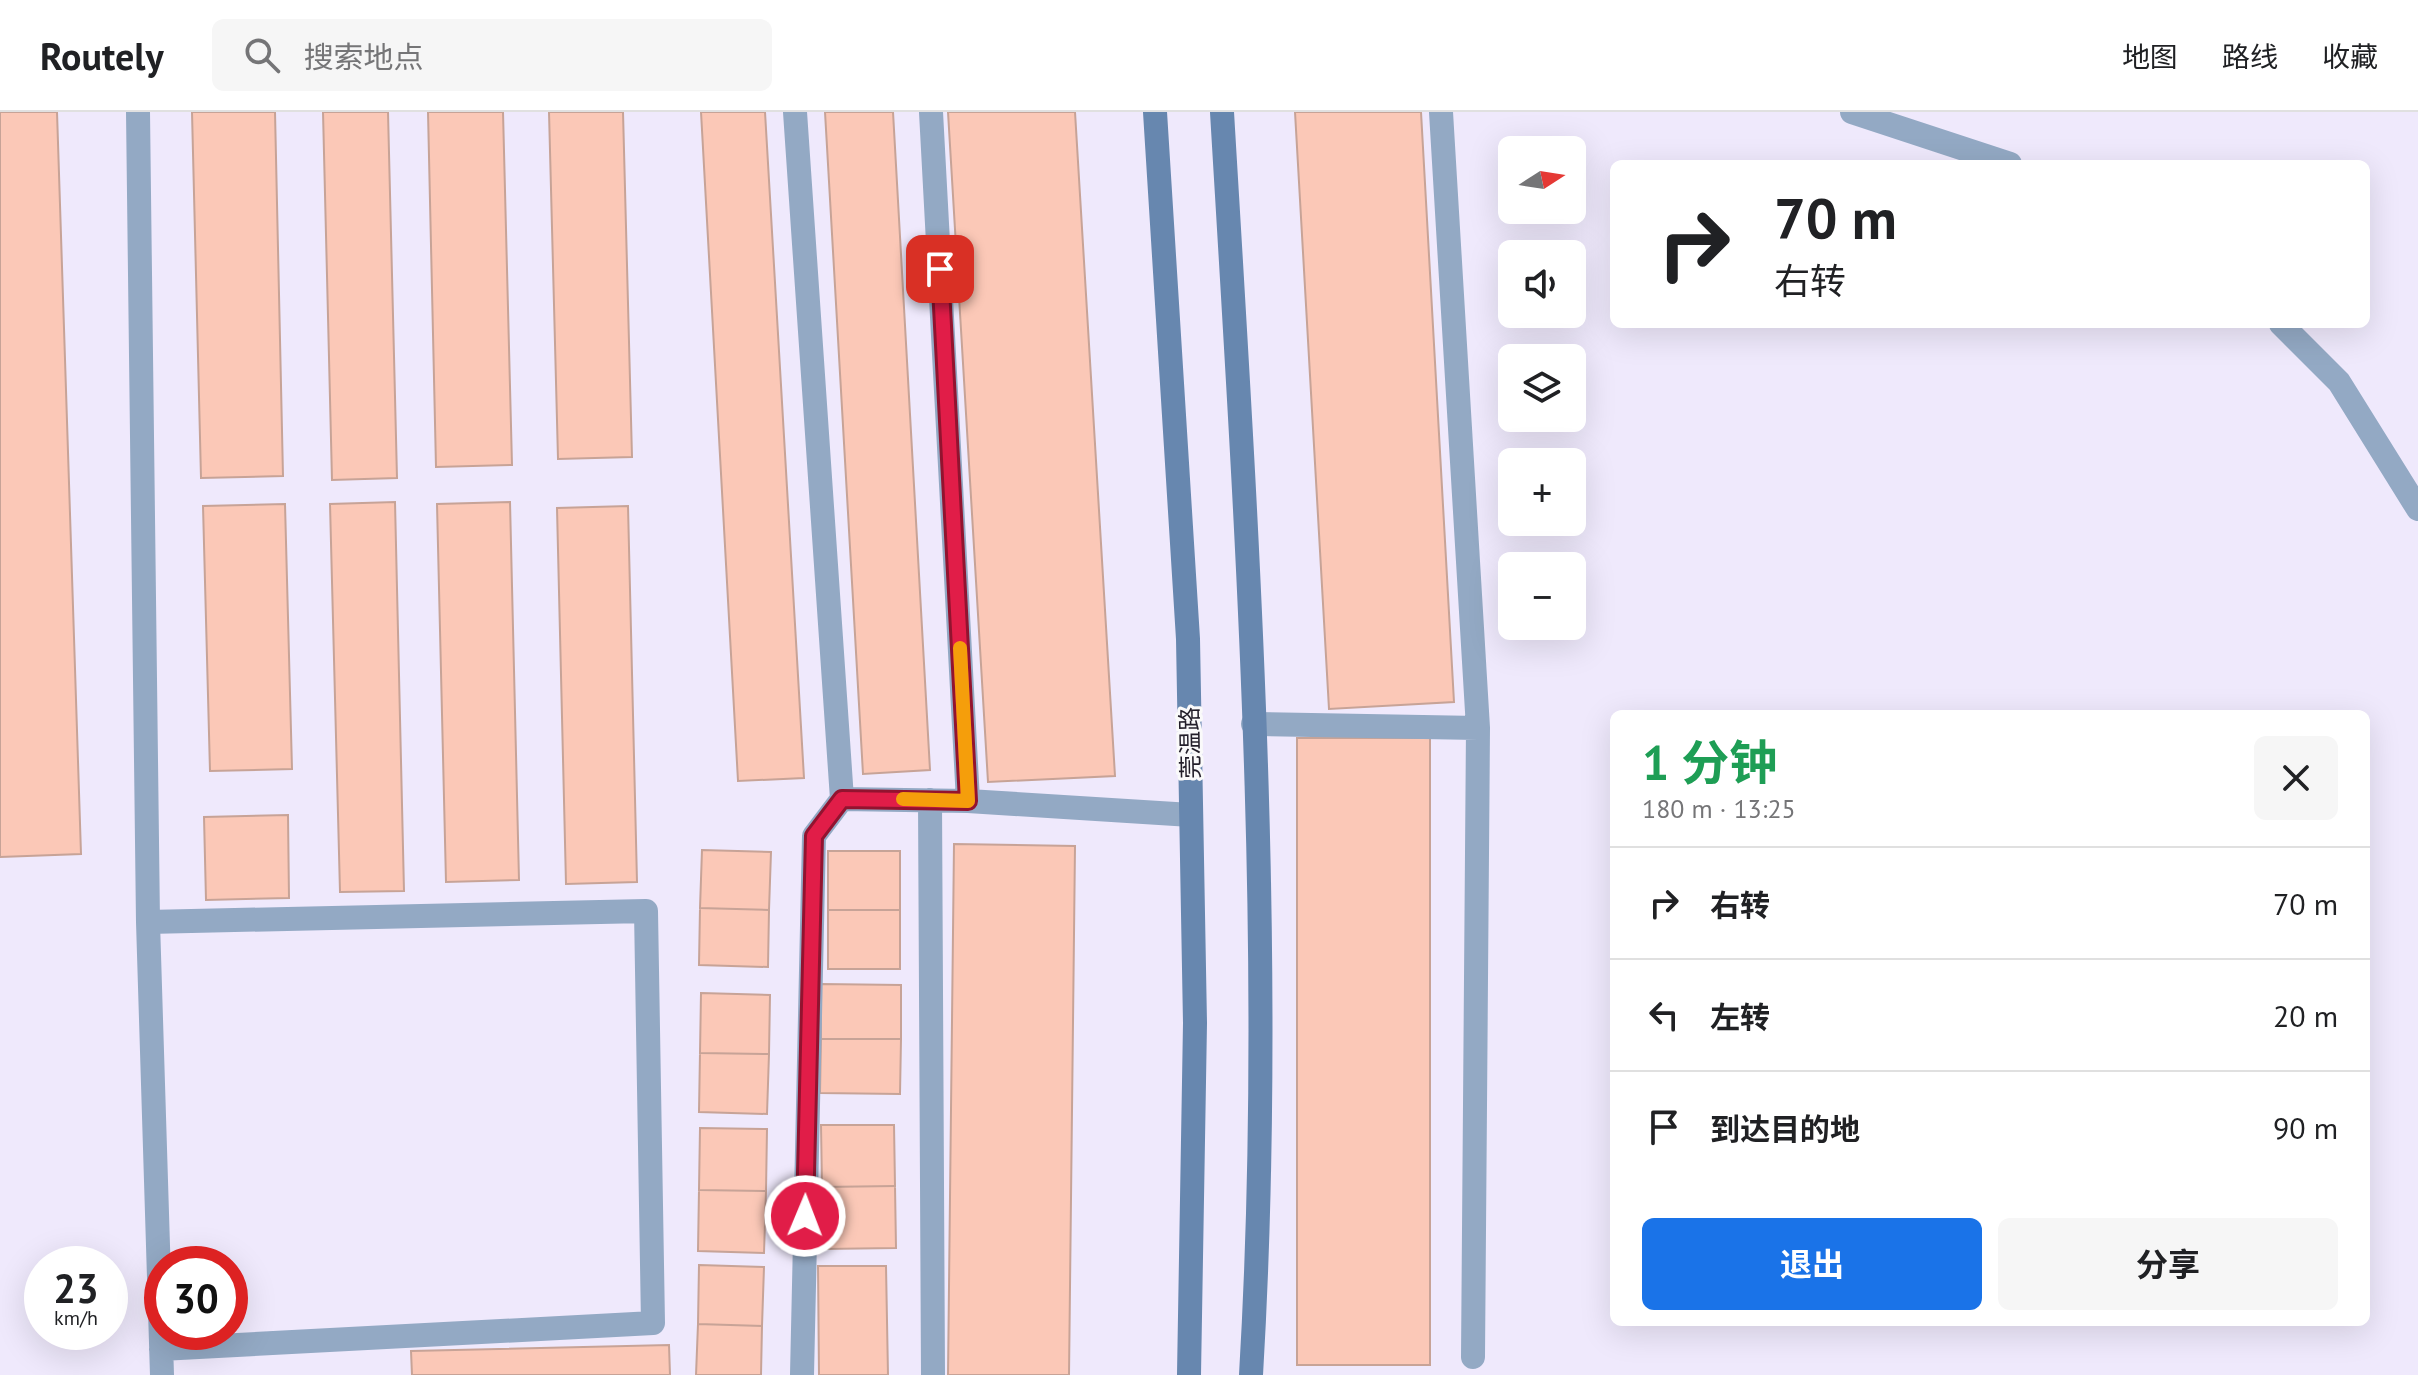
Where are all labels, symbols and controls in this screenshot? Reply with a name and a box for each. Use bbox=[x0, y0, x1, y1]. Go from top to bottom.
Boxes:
search box bbox=[212, 19, 772, 91]
text: Routely bbox=[40, 31, 164, 80]
icon: search bbox=[240, 33, 284, 77]
text: 搜索地点 bbox=[304, 37, 424, 76]
text: 地图 bbox=[2122, 38, 2178, 75]
text: 路线 bbox=[2222, 38, 2278, 75]
text: 收藏 bbox=[2322, 38, 2378, 75]
north arrow bbox=[1498, 136, 1586, 224]
map controls bbox=[1498, 136, 1586, 640]
text: 70 m bbox=[1774, 182, 1897, 254]
icon: right bbox=[1642, 192, 1746, 296]
pin bbox=[906, 235, 974, 303]
button: sound bbox=[1498, 240, 1586, 328]
icon: arrive bbox=[918, 247, 962, 291]
text: 右转 bbox=[1774, 257, 1846, 304]
button: layers bbox=[1498, 344, 1586, 432]
button: + bbox=[1498, 448, 1586, 536]
button: − bbox=[1498, 552, 1586, 640]
street label: 莞温路 bbox=[1174, 707, 1206, 779]
text: 1 分钟 bbox=[1642, 731, 1777, 793]
button: close bbox=[2254, 736, 2338, 820]
text: 180 m · 13:25 bbox=[1642, 792, 1796, 825]
icon: right bbox=[1642, 881, 1686, 925]
text: 70 m bbox=[2273, 884, 2338, 923]
text: 右转 bbox=[1710, 885, 1770, 924]
icon: left bbox=[1642, 993, 1686, 1037]
text: 20 m bbox=[2273, 996, 2338, 1035]
text: 左转 bbox=[1710, 997, 1770, 1036]
icon: arrive bbox=[1642, 1105, 1686, 1149]
text: 90 m bbox=[2273, 1108, 2338, 1147]
text: 到达目的地 bbox=[1710, 1109, 1860, 1148]
position arrow bbox=[763, 1174, 847, 1258]
button: 退出 bbox=[1642, 1218, 1982, 1310]
button: 分享 bbox=[1998, 1218, 2338, 1310]
speed limit sign: 30 bbox=[144, 1246, 248, 1350]
text: 23 bbox=[53, 1262, 99, 1314]
text: km/h bbox=[54, 1305, 98, 1331]

